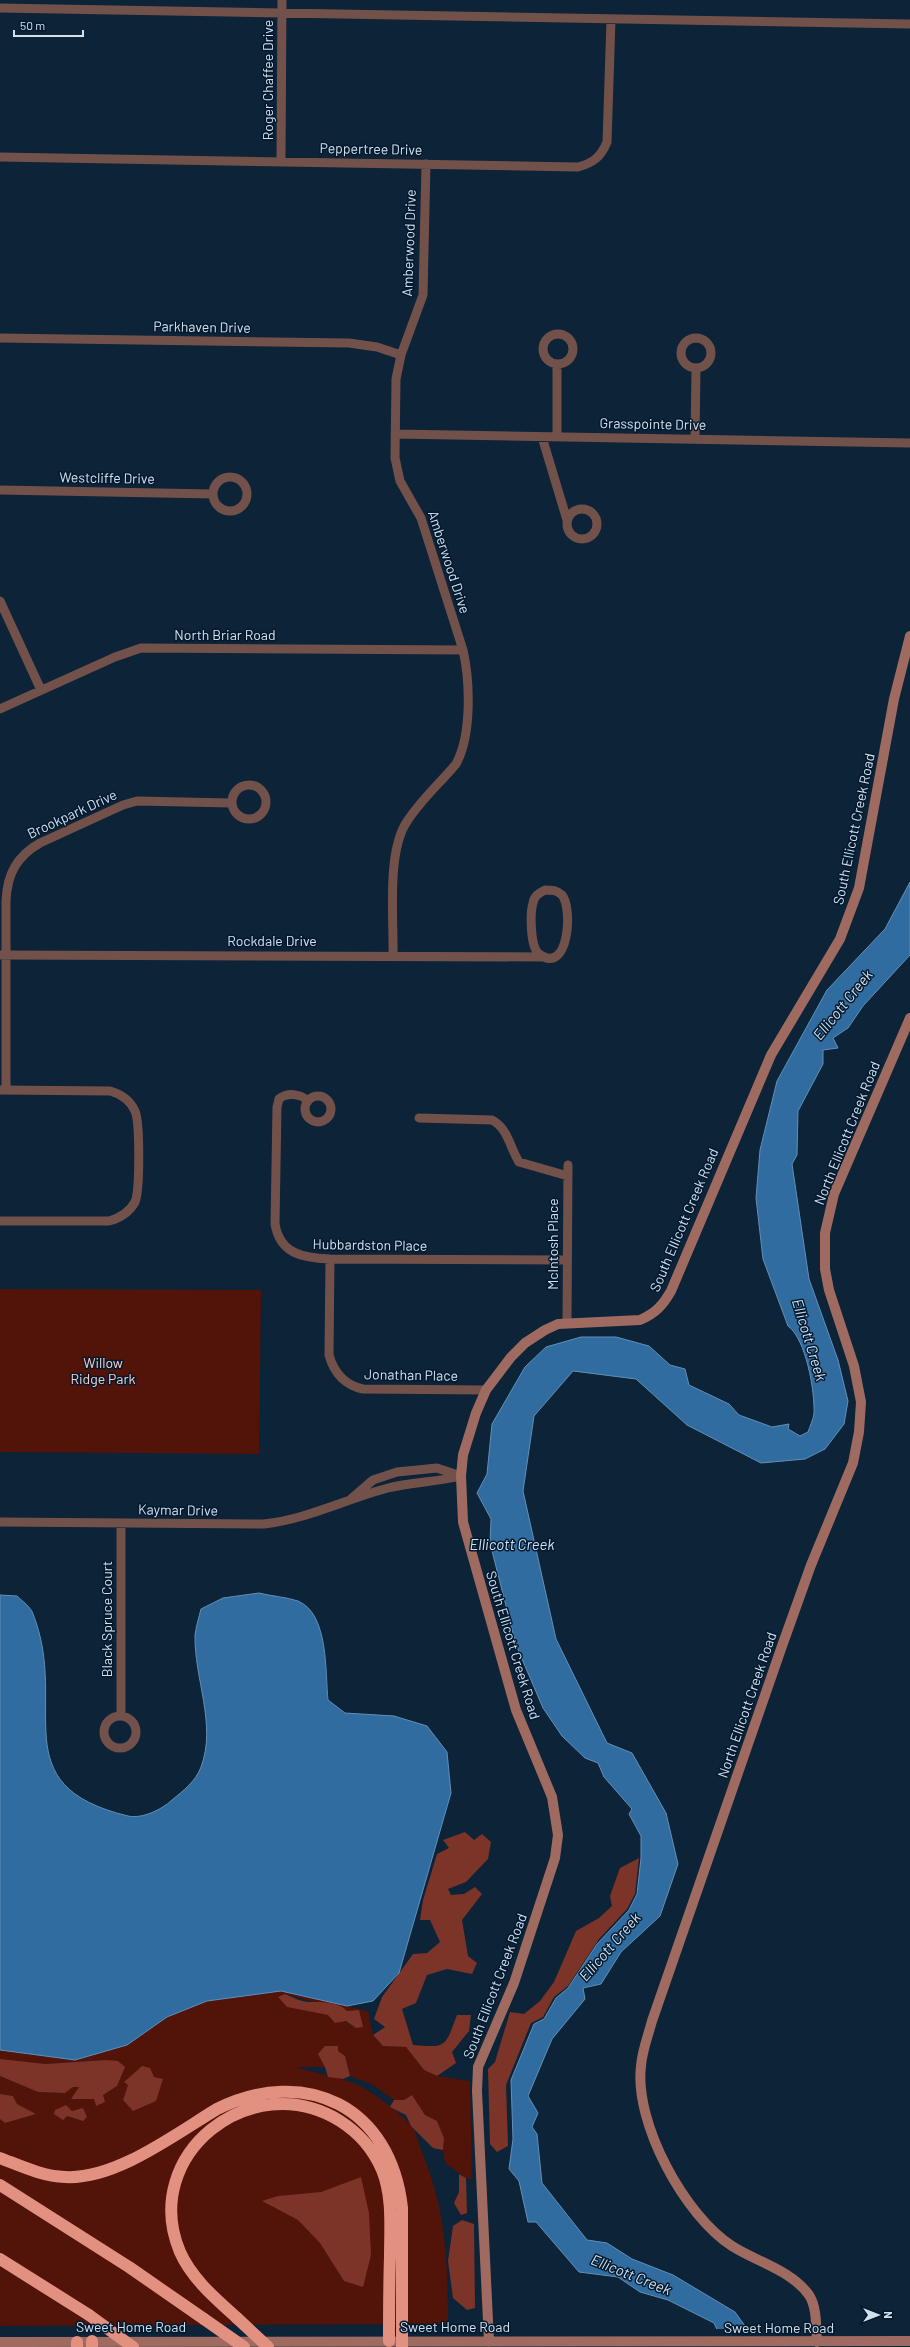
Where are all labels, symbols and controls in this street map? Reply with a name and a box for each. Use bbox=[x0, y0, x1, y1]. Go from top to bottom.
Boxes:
scale bar bbox=[14, 12, 83, 38]
text: 50 m bbox=[20, 18, 45, 32]
street label: Roger Chaffee Drive bbox=[259, 20, 276, 140]
street label: Peppertree Drive bbox=[320, 139, 422, 158]
street label: Amberwood Drive bbox=[398, 189, 419, 297]
street label: Parkhaven Drive bbox=[153, 317, 251, 336]
street label: Grasspointe Drive bbox=[599, 414, 707, 433]
street label: Westcliffe Drive bbox=[59, 468, 155, 487]
street label: Amberwood Drive bbox=[425, 508, 474, 616]
street label: North Briar Road bbox=[174, 626, 276, 643]
street label: South Ellicott Creek Road bbox=[829, 752, 878, 906]
street label: Brookpark Drive bbox=[24, 785, 119, 842]
street label: Rockdale Drive bbox=[227, 932, 317, 949]
water label: Ellicott Creek bbox=[809, 965, 876, 1043]
street label: North Ellicott Creek Road bbox=[810, 1059, 883, 1207]
street label: South Ellicott Creek Road bbox=[646, 1145, 721, 1294]
street label: McIntosh Place bbox=[544, 1198, 561, 1290]
street label: Hubbardston Place bbox=[313, 1235, 427, 1254]
water label: Ellicott Creek bbox=[789, 1296, 831, 1384]
park label: Willow Ridge Park bbox=[70, 1354, 136, 1387]
street label: Jonathan Place bbox=[364, 1365, 458, 1384]
street label: Kaymar Drive bbox=[138, 1500, 218, 1519]
water label: Ellicott Creek bbox=[470, 1535, 555, 1553]
street label: Black Spruce Court bbox=[98, 1561, 115, 1677]
street label: South Ellicott Creek Road bbox=[483, 1569, 544, 1721]
street label: North Ellicott Creek Road bbox=[714, 1630, 780, 1780]
water label: Ellicott Creek bbox=[575, 1908, 644, 1984]
street label: South Ellicott Creek Road bbox=[459, 1911, 530, 2061]
water label: Ellicott Creek bbox=[589, 2250, 675, 2299]
north arrow bbox=[858, 2295, 898, 2335]
text: N bbox=[882, 2311, 895, 2319]
street label: Sweet Home Road bbox=[76, 2318, 186, 2335]
street label: Sweet Home Road bbox=[400, 2318, 510, 2335]
street label: Sweet Home Road bbox=[724, 2319, 834, 2336]

